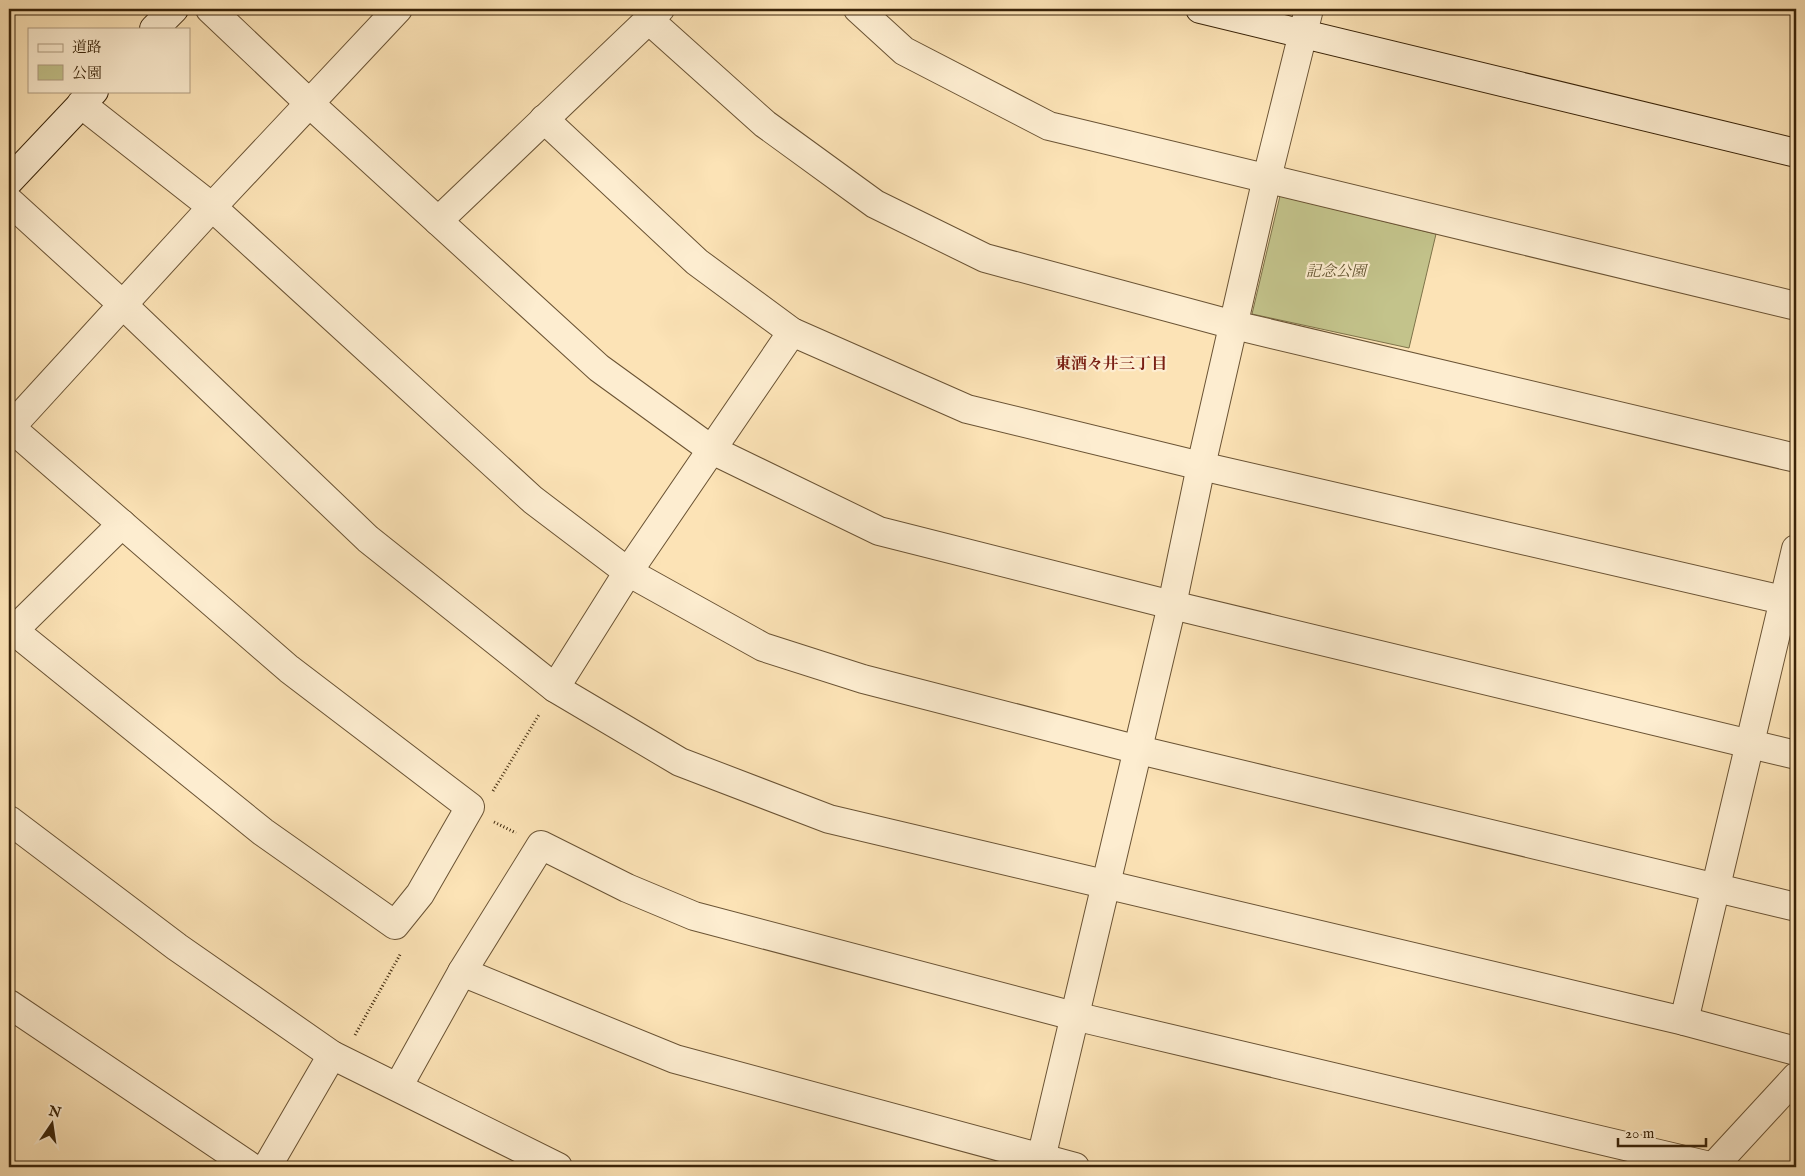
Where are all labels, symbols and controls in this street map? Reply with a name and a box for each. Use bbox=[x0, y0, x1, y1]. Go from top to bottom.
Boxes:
legend bbox=[28, 28, 190, 92]
text: 道路 bbox=[72, 38, 102, 57]
text: 公園 bbox=[72, 64, 102, 83]
park label: 記念公園 bbox=[1306, 262, 1369, 281]
district label: 東酒々井三丁目 bbox=[1055, 355, 1167, 375]
north arrow bbox=[28, 1098, 78, 1148]
text: N bbox=[46, 1102, 63, 1122]
scale bar bbox=[1618, 1116, 1705, 1148]
text: 20 m bbox=[1625, 1124, 1655, 1143]

